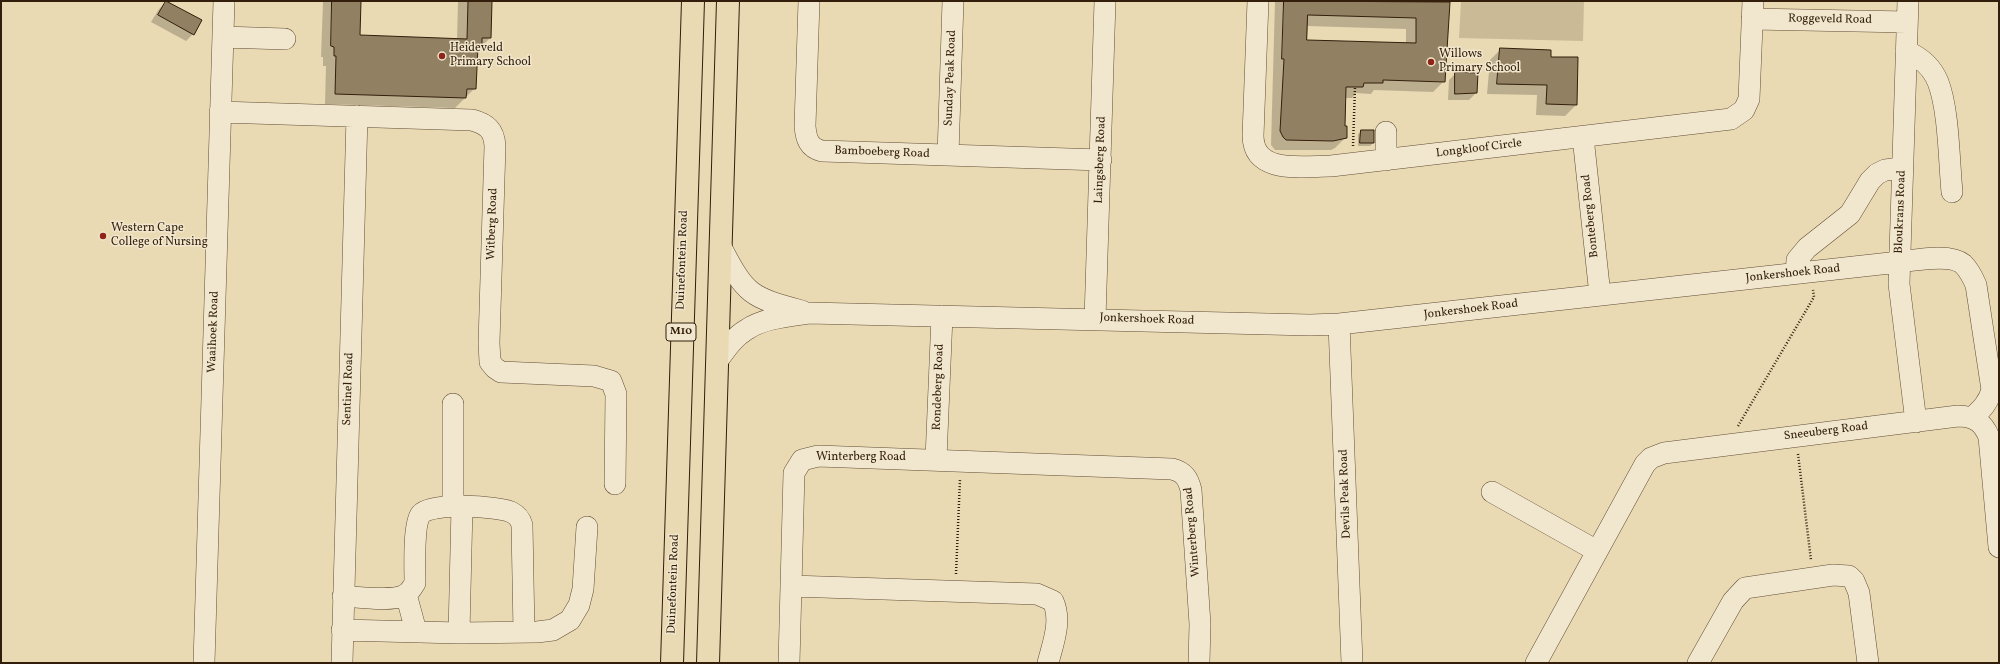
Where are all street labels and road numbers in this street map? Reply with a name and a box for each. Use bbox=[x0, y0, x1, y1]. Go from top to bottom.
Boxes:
street label: Roggeveld Road bbox=[1788, 12, 1872, 28]
street label: Sunday Peak Road bbox=[942, 30, 960, 126]
street label: Laingsberg Road bbox=[1092, 116, 1110, 204]
street label: Longkloof Circle bbox=[1435, 137, 1523, 161]
street label: Bamboeberg Road bbox=[834, 144, 930, 162]
street label: Bloukrans Road bbox=[1892, 170, 1910, 254]
street label: Bonteberg Road bbox=[1579, 174, 1603, 258]
street label: Witberg Road bbox=[485, 188, 501, 260]
street label: Duinefontein Road bbox=[674, 210, 692, 310]
street label: Jonkershoek Road bbox=[1745, 262, 1841, 286]
street label: Waaihoek Road bbox=[205, 291, 223, 373]
street label: Jonkershoek Road bbox=[1423, 297, 1519, 323]
street label: Jonkershoek Road bbox=[1099, 311, 1195, 329]
road number: M10 bbox=[666, 323, 696, 341]
street label: Rondeberg Road bbox=[930, 343, 948, 431]
street label: Sentinel Road bbox=[341, 352, 357, 426]
street label: Sneeuberg Road bbox=[1783, 420, 1869, 444]
street label: Devils Peak Road bbox=[1337, 449, 1355, 539]
street label: Winterberg Road bbox=[816, 451, 906, 465]
street label: Winterberg Road bbox=[1182, 486, 1204, 578]
street label: Duinefontein Road bbox=[665, 534, 683, 634]

